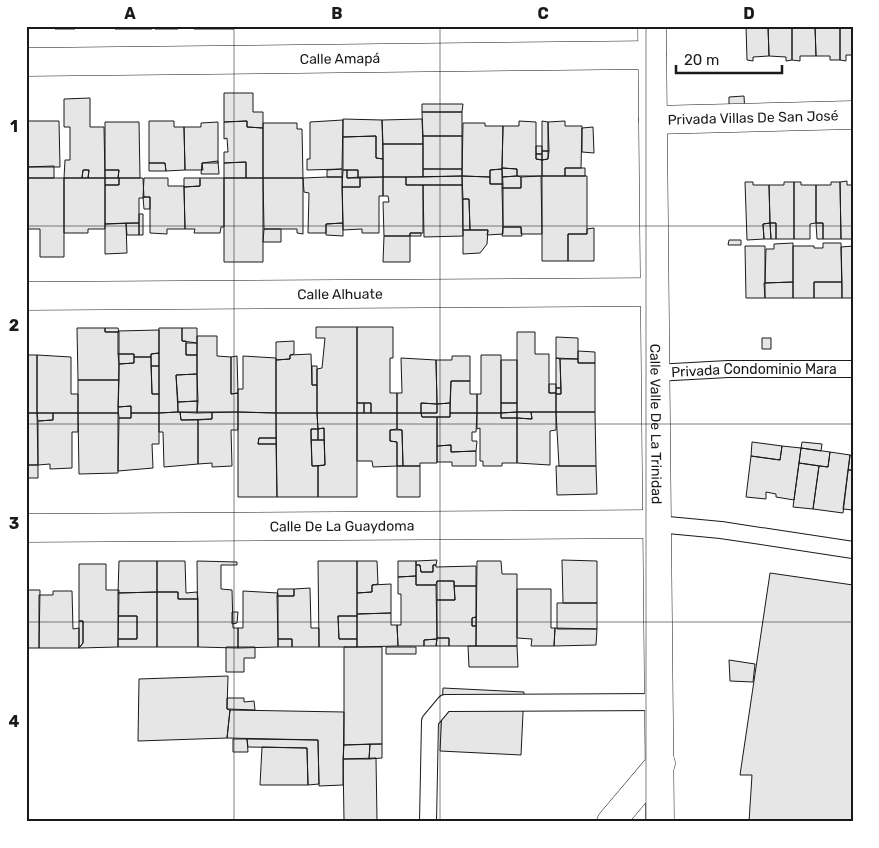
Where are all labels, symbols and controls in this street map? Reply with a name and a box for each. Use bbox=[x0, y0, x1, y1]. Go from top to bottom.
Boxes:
text: A bbox=[124, 4, 136, 23]
text: B bbox=[331, 4, 343, 23]
text: C bbox=[537, 4, 549, 23]
text: D bbox=[743, 4, 755, 23]
scale bar bbox=[676, 42, 783, 74]
street label: Calle Amapá bbox=[300, 50, 380, 67]
text: 20 m bbox=[684, 51, 719, 69]
street label: Privada Villas De San José bbox=[667, 107, 839, 128]
text: 1 bbox=[10, 117, 18, 136]
street label: Calle Alhuate bbox=[297, 285, 383, 303]
text: 2 bbox=[9, 316, 19, 335]
street label: Calle Valle De La Trinidad bbox=[647, 344, 665, 504]
street label: Privada Condominio Mara bbox=[671, 361, 837, 381]
text: 3 bbox=[9, 514, 19, 533]
street label: Calle De La Guaydoma bbox=[270, 517, 414, 535]
text: 4 bbox=[9, 712, 20, 731]

